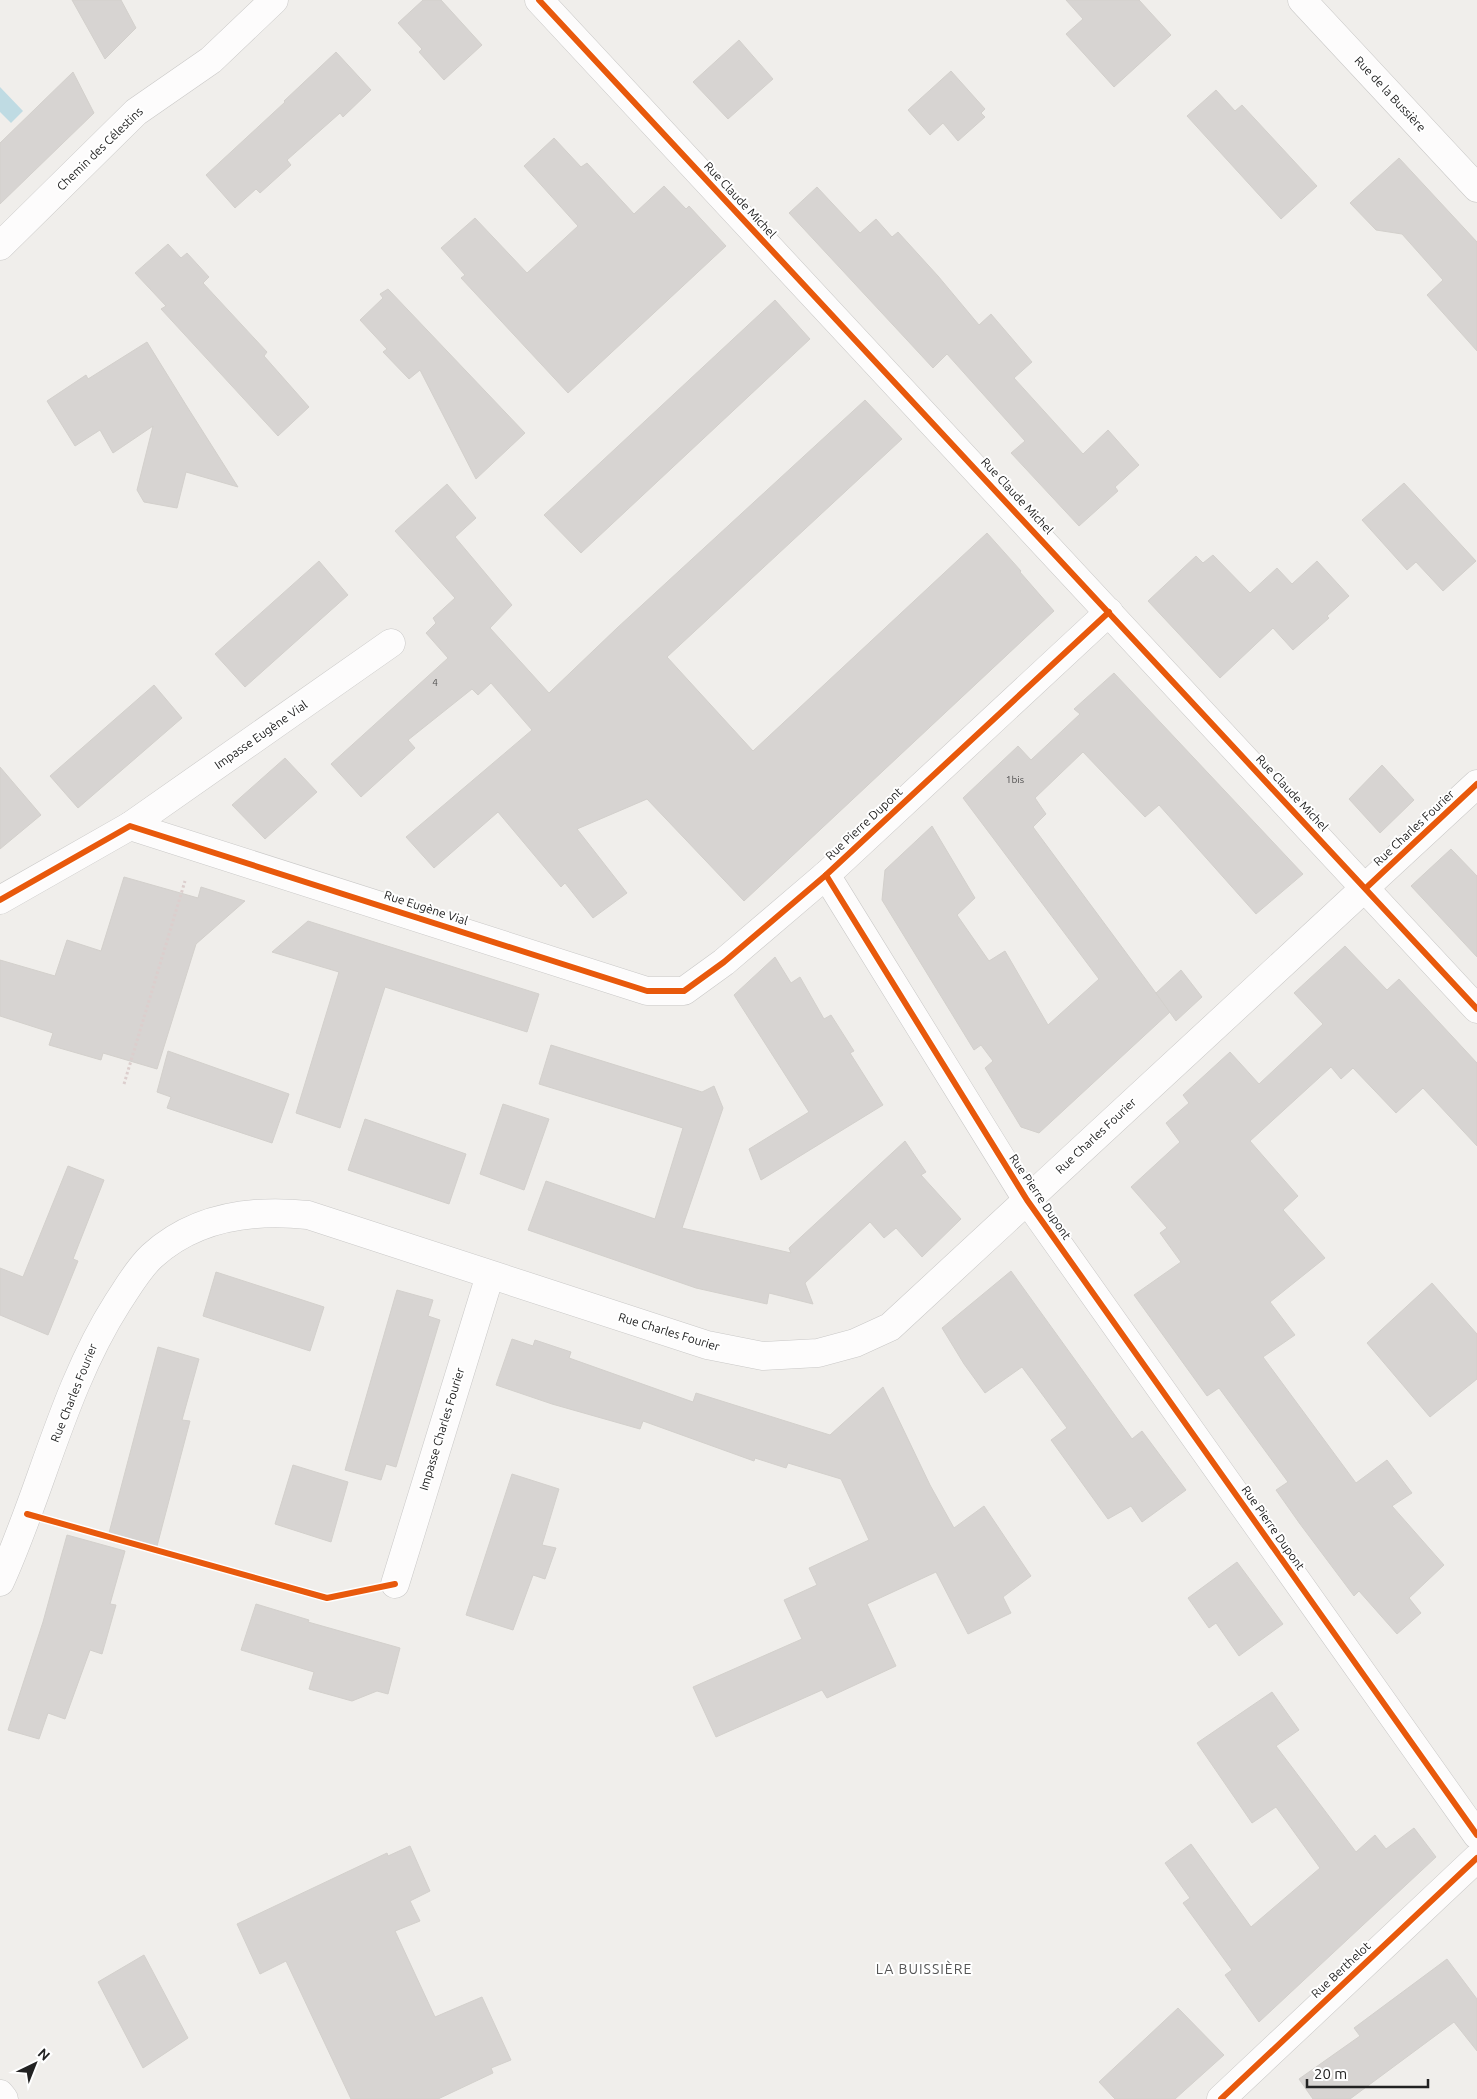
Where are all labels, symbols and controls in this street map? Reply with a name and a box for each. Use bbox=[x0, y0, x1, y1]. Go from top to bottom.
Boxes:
street label: Rue de la Bussière bbox=[1352, 53, 1428, 134]
street label: Chemin des Célestins bbox=[54, 104, 145, 193]
street label: Rue Claude Michel bbox=[702, 159, 779, 240]
street label: Rue Claude Michel bbox=[979, 455, 1056, 536]
house number: 4 bbox=[432, 677, 438, 688]
street label: Impasse Eugène Vial bbox=[212, 698, 309, 771]
street label: Rue Claude Michel bbox=[1254, 752, 1331, 833]
house number: 1bis bbox=[1006, 774, 1024, 785]
street label: Rue Pierre Dupont bbox=[823, 785, 905, 862]
street label: Rue Charles Fourier bbox=[1371, 787, 1457, 868]
street label: Rue Eugène Vial bbox=[383, 888, 470, 927]
street label: Rue Charles Fourier bbox=[1053, 1095, 1139, 1176]
street label: Rue Pierre Dupont bbox=[1007, 1152, 1074, 1242]
street label: Rue Charles Fourier bbox=[617, 1310, 722, 1353]
street label: Rue Charles Fourier bbox=[48, 1341, 99, 1444]
street label: Impasse Charles Fourier bbox=[417, 1365, 467, 1492]
street label: Rue Pierre Dupont bbox=[1239, 1483, 1308, 1573]
street label: Rue Berthelot bbox=[1309, 1939, 1373, 2000]
district label: LA BUISSIÈRE bbox=[876, 1960, 972, 1977]
north arrow bbox=[10, 2039, 60, 2089]
text: N bbox=[35, 2045, 53, 2064]
scale bar bbox=[1307, 2056, 1428, 2088]
text: 20 m bbox=[1314, 2065, 1347, 2082]

